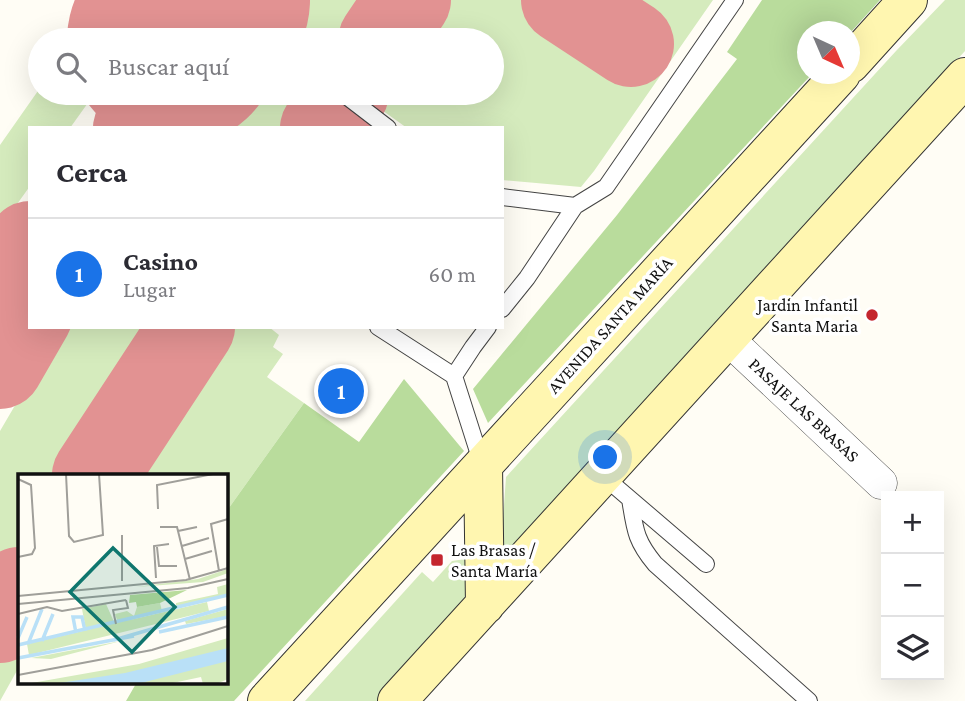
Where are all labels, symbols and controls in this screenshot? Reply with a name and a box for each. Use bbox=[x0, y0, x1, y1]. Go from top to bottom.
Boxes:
north arrow bbox=[797, 21, 860, 84]
search box bbox=[28, 28, 504, 105]
icon: search bbox=[52, 48, 90, 86]
text: Buscar aquí bbox=[108, 52, 229, 81]
text: Cerca bbox=[56, 155, 127, 188]
text: Casino bbox=[123, 247, 198, 276]
street label: AVENIDA SANTA MARÍA bbox=[543, 252, 677, 397]
text: 1 bbox=[75, 261, 83, 287]
text: 60 m bbox=[429, 261, 476, 287]
text: Lugar bbox=[123, 276, 176, 302]
place label: Jardin Infantil Santa Maria bbox=[755, 295, 858, 336]
marker: Jardin Infantil Santa Maria bbox=[864, 307, 880, 323]
street label: PASAJE LAS BRASAS bbox=[745, 354, 863, 466]
pin: 1 bbox=[318, 365, 364, 417]
your location bbox=[588, 440, 622, 474]
inset map bbox=[18, 474, 228, 684]
map controls bbox=[881, 491, 944, 680]
button: + bbox=[881, 491, 944, 554]
place label: Las Brasas / Santa María bbox=[451, 540, 538, 581]
marker: Las Brasas / Santa María bbox=[429, 552, 445, 568]
button: − bbox=[881, 554, 944, 617]
button: layers bbox=[881, 617, 944, 680]

